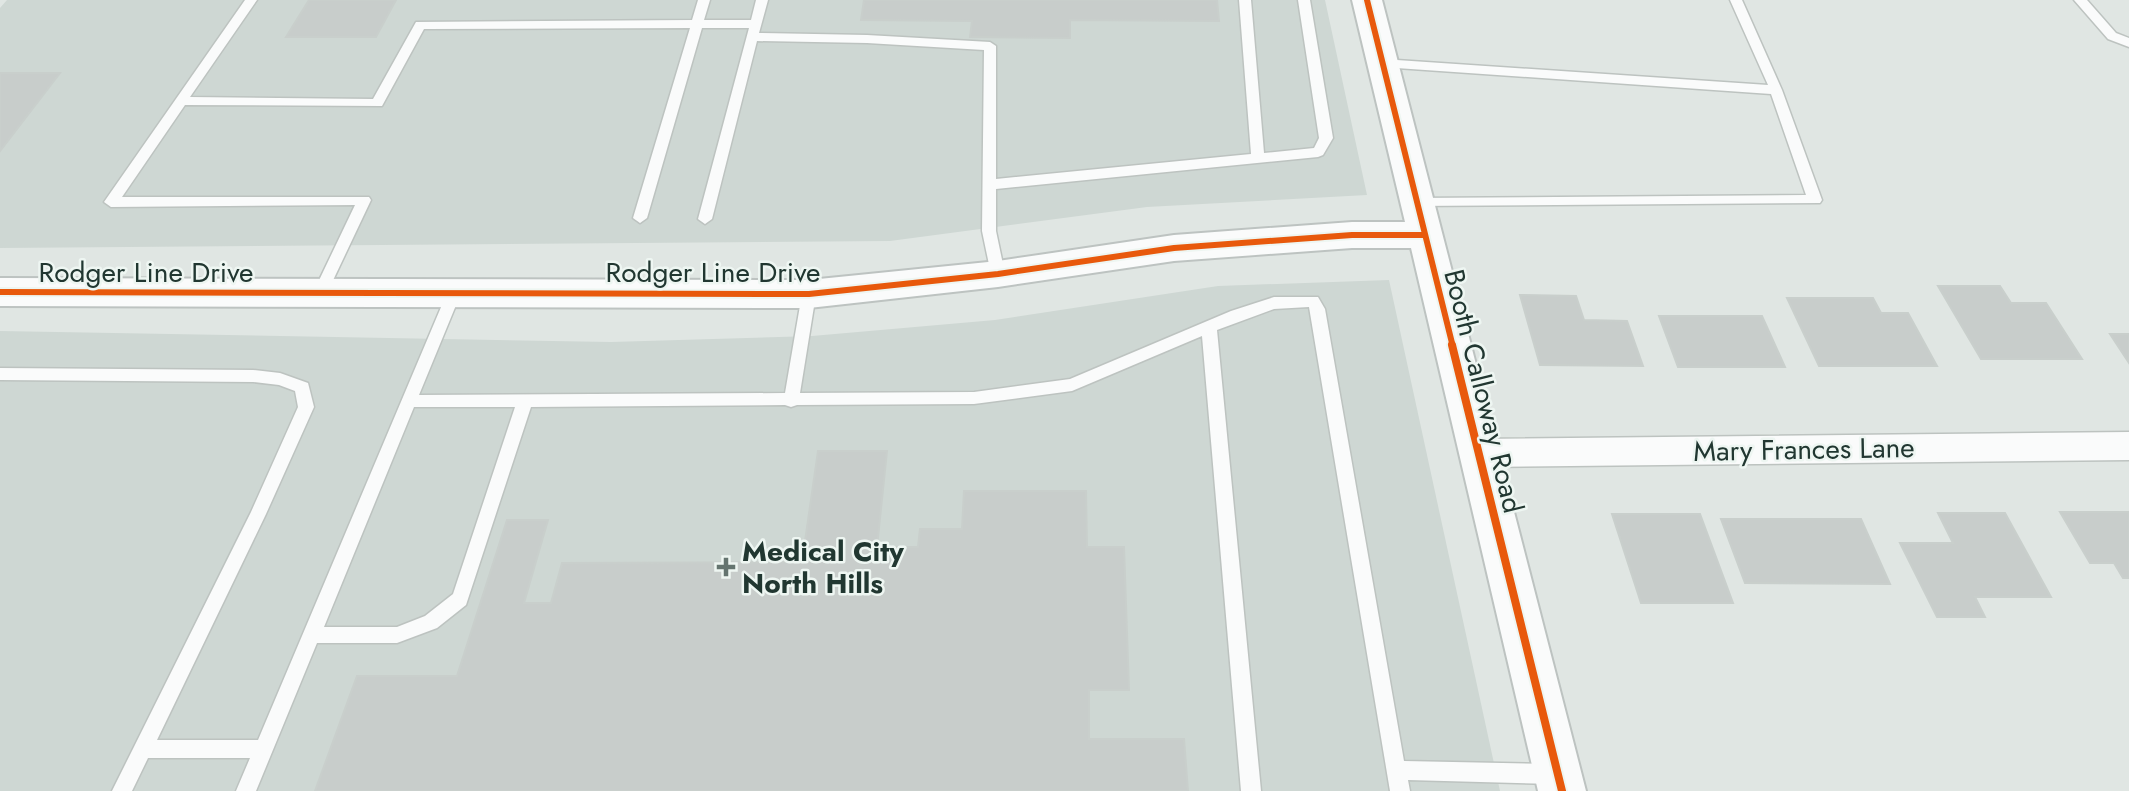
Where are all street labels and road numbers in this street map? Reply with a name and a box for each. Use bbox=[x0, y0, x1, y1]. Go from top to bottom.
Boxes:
street label: Rodger Line Drive bbox=[39, 252, 253, 293]
street label: Rodger Line Drive bbox=[606, 252, 820, 293]
street label: Booth Calloway Road bbox=[1433, 265, 1534, 517]
street label: Mary Frances Lane bbox=[1693, 427, 1915, 472]

